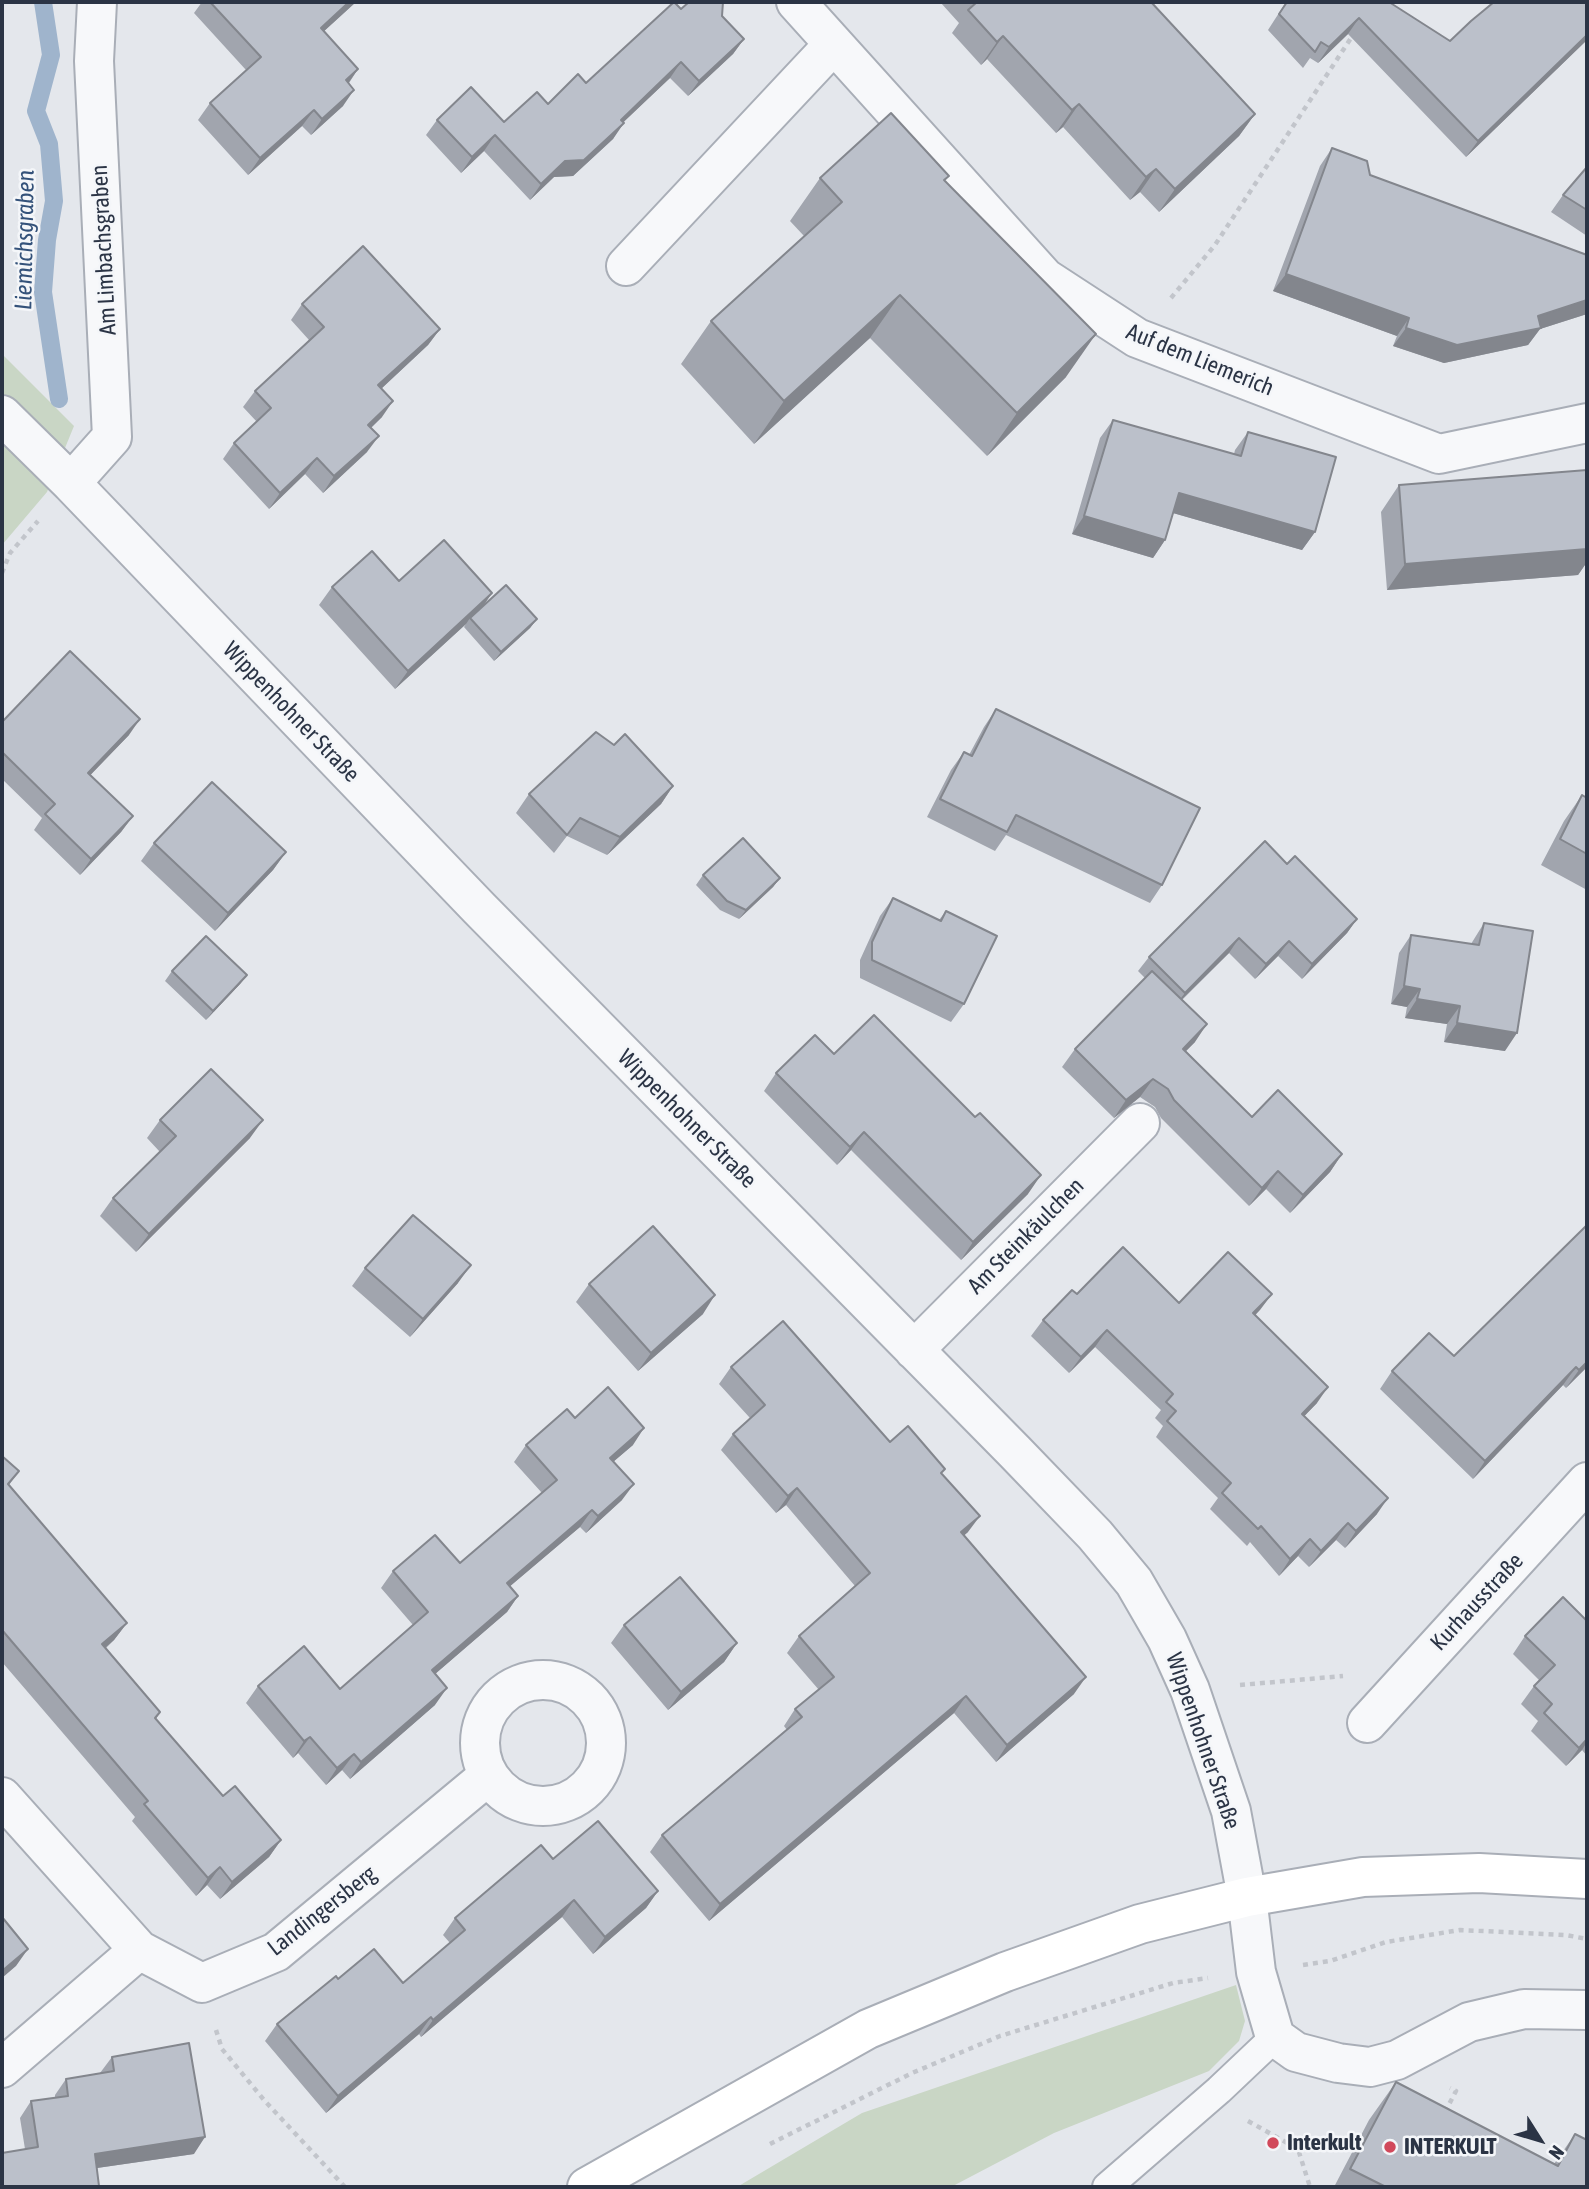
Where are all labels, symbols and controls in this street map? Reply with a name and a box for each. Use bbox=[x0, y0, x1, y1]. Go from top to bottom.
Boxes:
street label: Am Limbachsgraben bbox=[86, 164, 122, 336]
water label: Liemichsgraben bbox=[9, 170, 41, 310]
street label: Auf dem Liemerich bbox=[1122, 318, 1278, 402]
street label: Wippenhohner Straße bbox=[217, 636, 365, 788]
street label: Wippenhohner Straße bbox=[612, 1044, 762, 1194]
street label: Am Steinkäulchen bbox=[962, 1172, 1090, 1300]
street label: Kurhausstraße bbox=[1425, 1548, 1529, 1656]
street label: Wippenhohner Straße bbox=[1160, 1649, 1246, 1833]
street label: Landingersberg bbox=[262, 1860, 382, 1962]
north arrow bbox=[1505, 2105, 1575, 2175]
place label: Interkult bbox=[1287, 2129, 1362, 2157]
place label: INTERKULT bbox=[1404, 2133, 1497, 2161]
marker: Interkult bbox=[1265, 2135, 1281, 2151]
marker: INTERKULT bbox=[1382, 2139, 1398, 2155]
text: N bbox=[1545, 2142, 1569, 2164]

